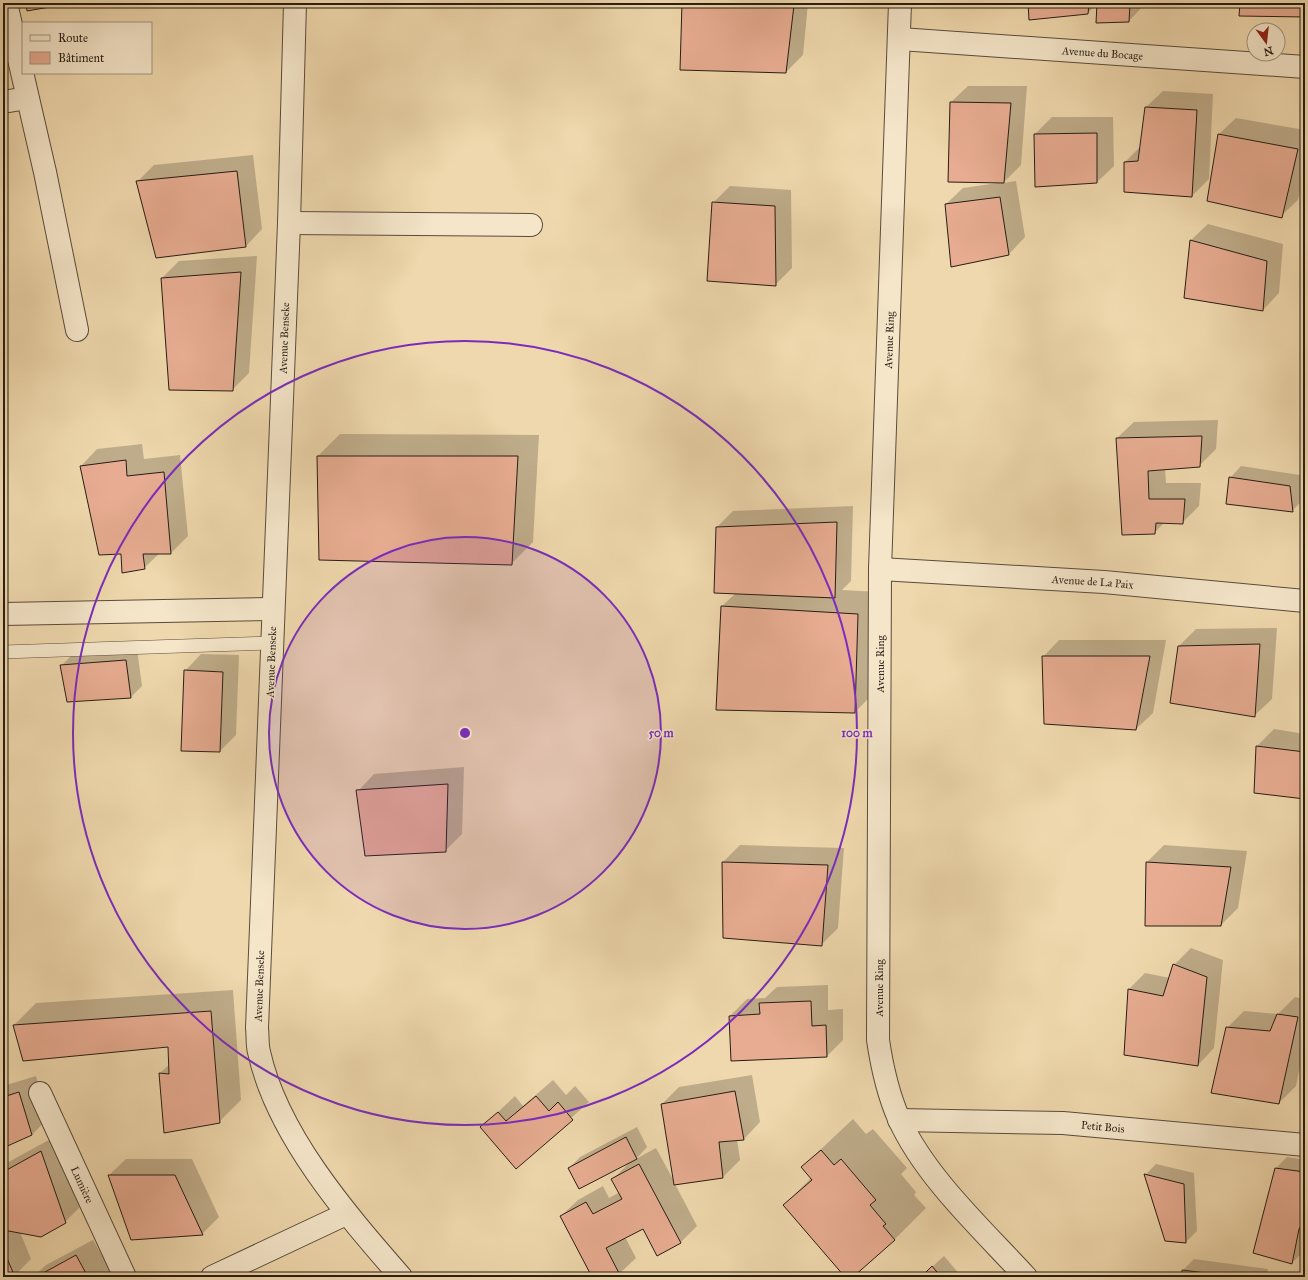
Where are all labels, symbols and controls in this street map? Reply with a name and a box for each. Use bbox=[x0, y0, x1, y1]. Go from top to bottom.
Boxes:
legend bbox=[22, 22, 152, 74]
north arrow bbox=[1246, 22, 1286, 62]
text: Route bbox=[58, 31, 88, 45]
street label: Avenue du Bocage bbox=[1061, 44, 1144, 63]
text: N bbox=[1262, 44, 1275, 59]
text: Bâtiment bbox=[58, 51, 105, 65]
street label: Avenue Benseke bbox=[277, 302, 292, 375]
street label: Avenue Ring bbox=[882, 310, 897, 370]
street label: Avenue de La Paix bbox=[1050, 573, 1134, 592]
street label: Avenue Benseke bbox=[264, 626, 279, 699]
street label: Avenue Ring bbox=[874, 635, 887, 694]
centre of rings bbox=[458, 726, 472, 740]
text: 50 m bbox=[648, 726, 675, 740]
text: 100 m bbox=[841, 726, 874, 740]
street label: Avenue Benseke bbox=[252, 950, 267, 1023]
street label: Avenue Ring bbox=[873, 959, 886, 1018]
street label: Petit Bois bbox=[1080, 1119, 1125, 1136]
street label: Lumière bbox=[68, 1164, 96, 1206]

